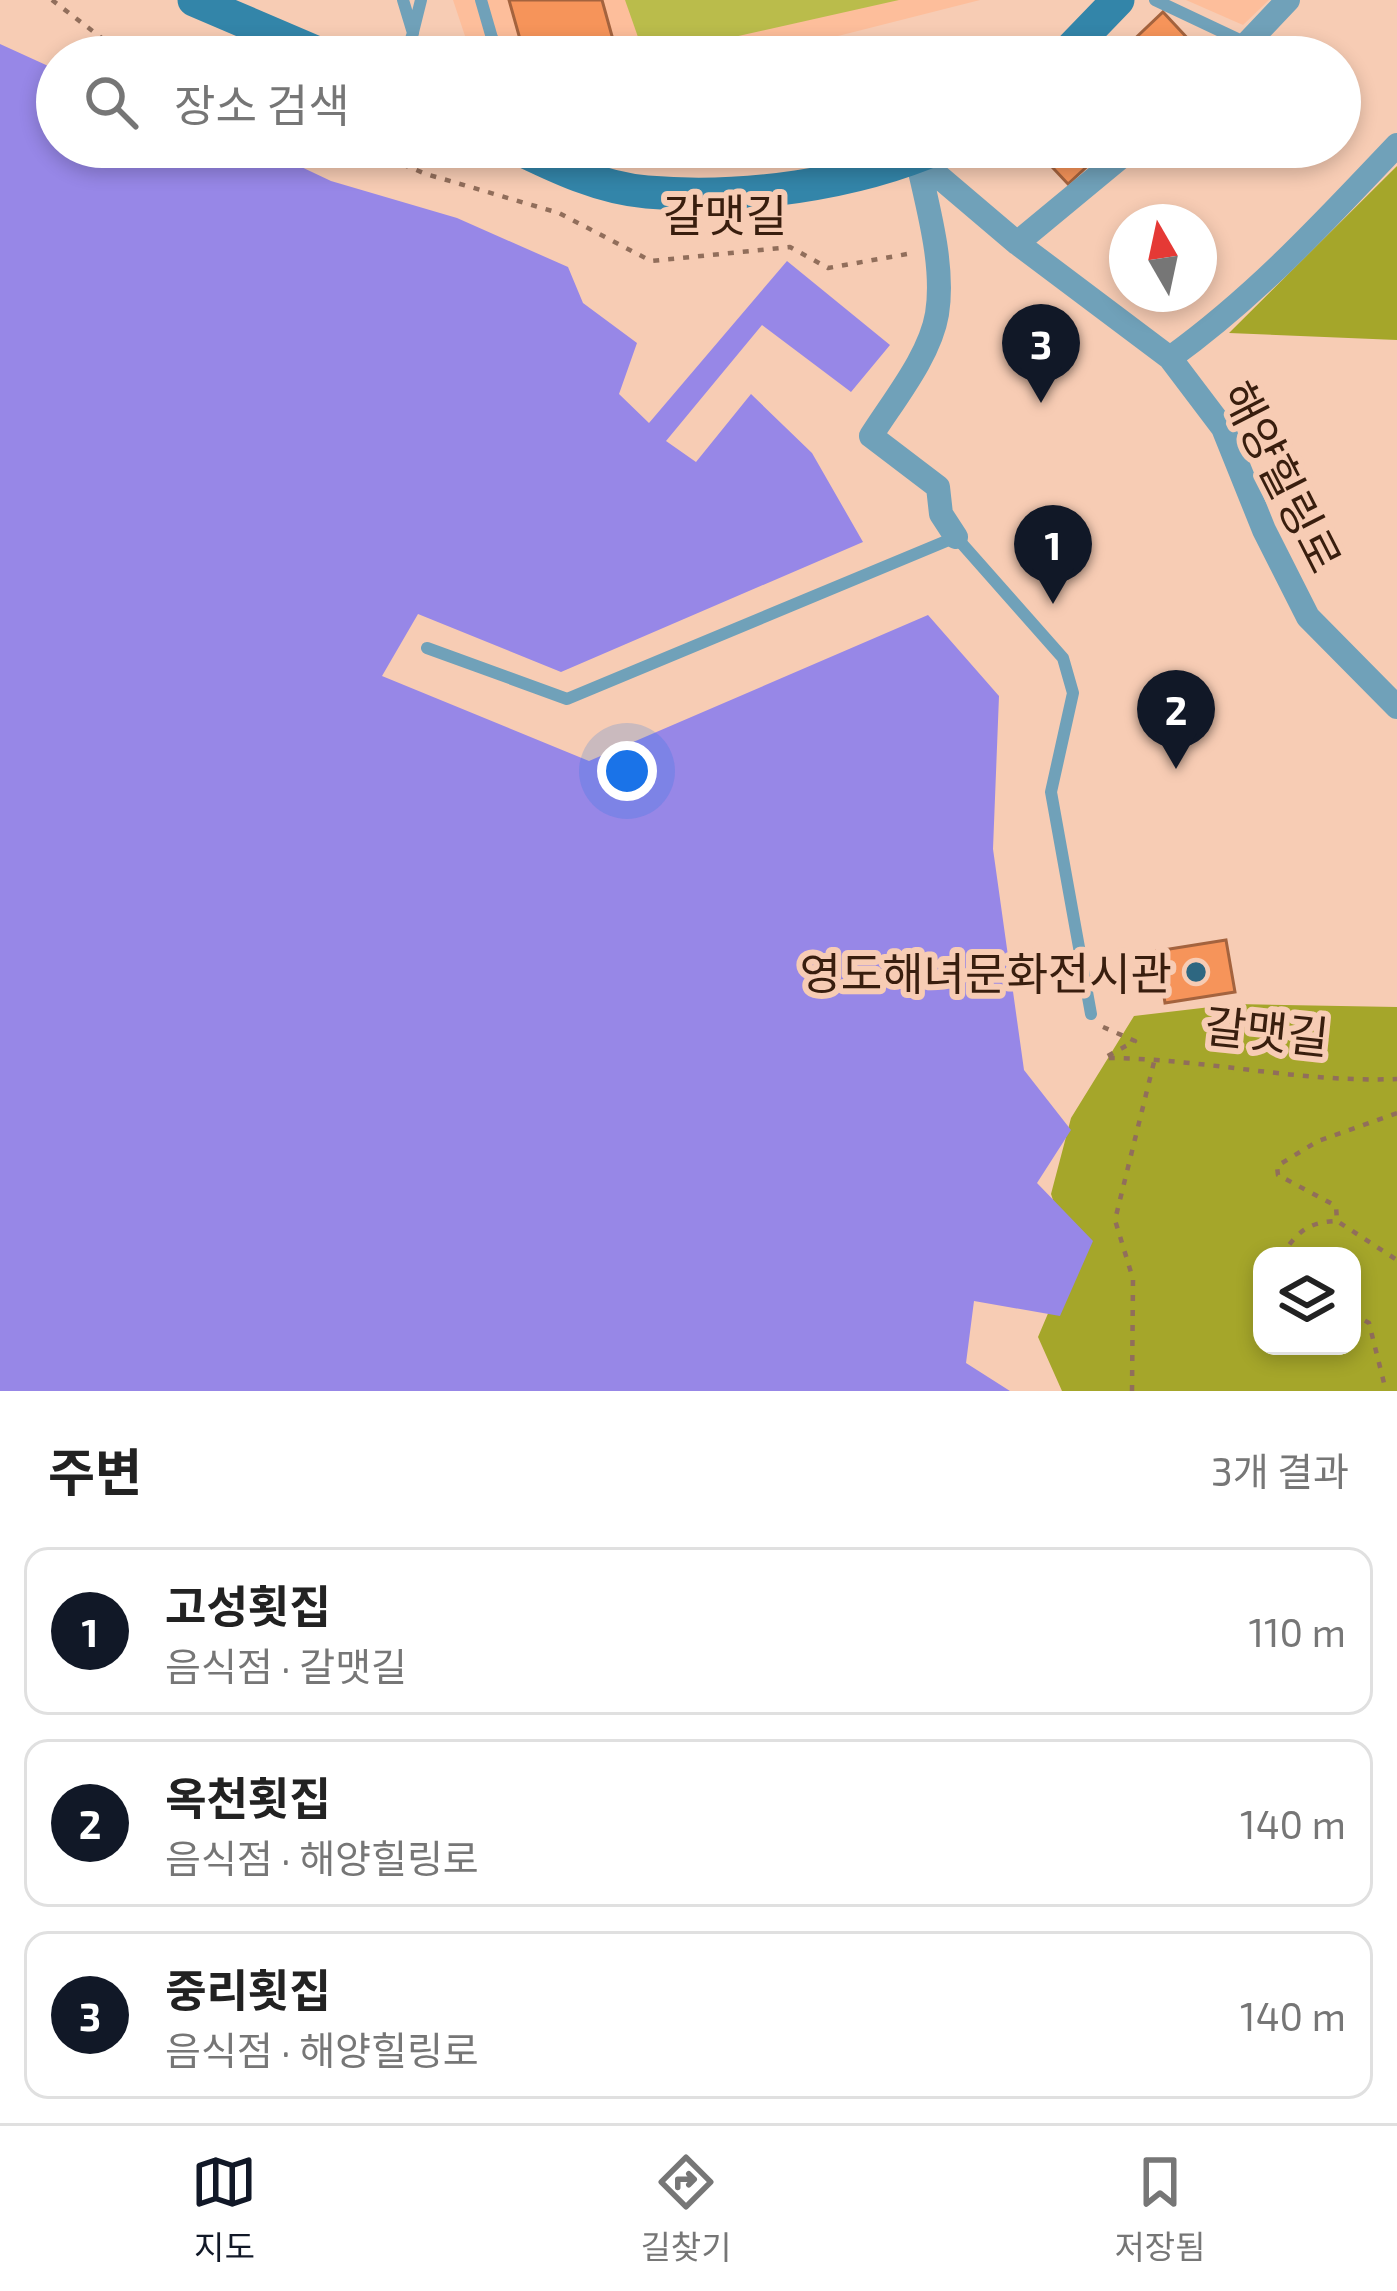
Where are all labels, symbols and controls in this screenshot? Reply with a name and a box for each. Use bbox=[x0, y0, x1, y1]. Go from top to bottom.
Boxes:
search box bbox=[36, 36, 1361, 168]
icon: search bbox=[78, 69, 144, 135]
text: 장소 검색 bbox=[174, 77, 350, 131]
street label: 갈맷길 bbox=[663, 187, 787, 241]
north arrow bbox=[1109, 204, 1217, 312]
pin: 3 bbox=[1002, 304, 1080, 403]
street label: 해양힐링로 bbox=[1212, 372, 1354, 580]
pin: 1 bbox=[1014, 505, 1092, 604]
pin: 2 bbox=[1137, 670, 1215, 769]
your location bbox=[597, 741, 657, 801]
place label: 영도해녀문화전시관 bbox=[799, 945, 1172, 999]
marker: 영도해녀문화전시관 bbox=[1183, 959, 1209, 985]
street label: 갈맷길 bbox=[1202, 997, 1332, 1063]
map controls bbox=[1253, 1247, 1361, 1355]
button: layers bbox=[1253, 1247, 1361, 1355]
text: 주변 bbox=[48, 1440, 142, 1501]
text: 3개 결과 bbox=[1211, 1447, 1349, 1494]
text: 고성횟집 bbox=[165, 1578, 331, 1632]
text: 1 bbox=[82, 1608, 98, 1655]
text: 110 m bbox=[1249, 1608, 1346, 1655]
text: 음식점 · 갈맷길 bbox=[165, 1642, 407, 1689]
text: 옥천횟집 bbox=[165, 1770, 331, 1824]
text: 2 bbox=[79, 1800, 101, 1847]
text: 140 m bbox=[1240, 1800, 1346, 1847]
text: 음식점 · 해양힐링로 bbox=[165, 1834, 479, 1881]
text: 중리횟집 bbox=[165, 1962, 331, 2016]
text: 3 bbox=[79, 1992, 101, 2039]
text: 140 m bbox=[1240, 1992, 1346, 2039]
text: 음식점 · 해양힐링로 bbox=[165, 2026, 479, 2073]
tab: 지도 bbox=[191, 2149, 257, 2269]
tab: 길찾기 bbox=[640, 2149, 732, 2269]
tab: 저장됨 bbox=[1114, 2149, 1206, 2269]

